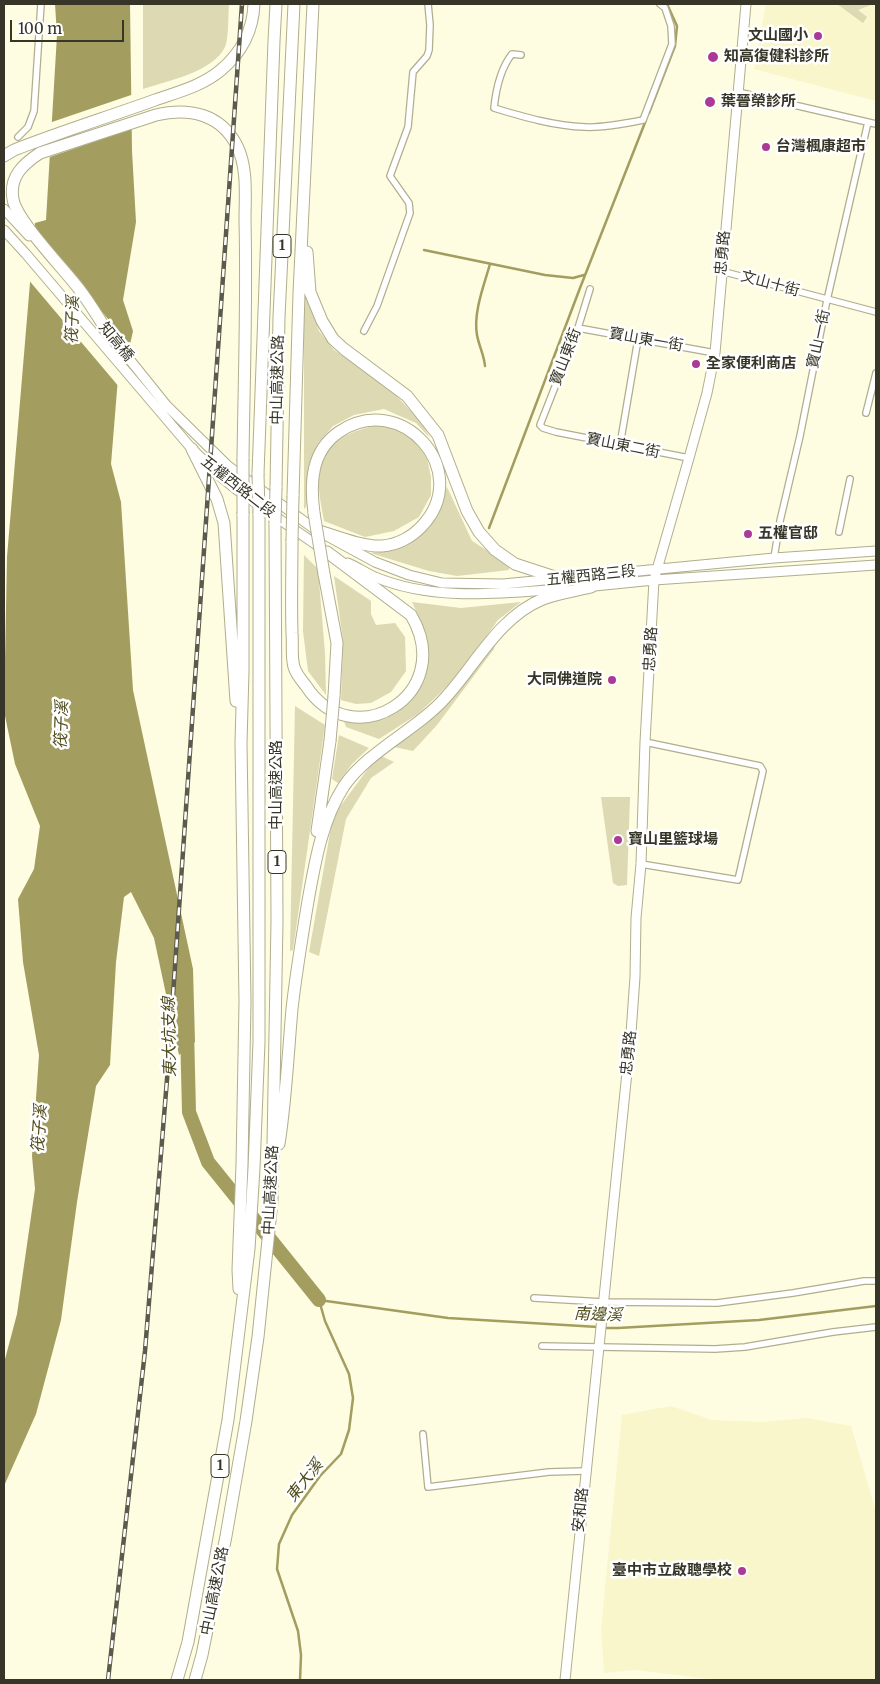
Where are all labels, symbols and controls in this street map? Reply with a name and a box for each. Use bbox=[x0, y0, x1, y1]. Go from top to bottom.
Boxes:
scale bar bbox=[12, 10, 126, 42]
text: 100 m bbox=[18, 19, 62, 38]
place label: 文山國小 bbox=[748, 27, 808, 45]
marker: 文山國小 bbox=[812, 30, 824, 42]
place label: 知高復健科診所 bbox=[724, 48, 829, 66]
marker: 知高復健科診所 bbox=[706, 50, 720, 64]
place label: 葉晉榮診所 bbox=[721, 93, 796, 111]
marker: 葉晉榮診所 bbox=[703, 95, 717, 109]
place label: 台灣楓康超市 bbox=[776, 138, 866, 156]
marker: 台灣楓康超市 bbox=[760, 141, 772, 153]
street label: 忠勇路 bbox=[712, 230, 734, 276]
road number: 1 bbox=[273, 235, 291, 258]
street label: 文山十街 bbox=[739, 268, 801, 300]
water label: 筏子溪 bbox=[63, 296, 83, 344]
street label: 寶山一街 bbox=[804, 308, 834, 370]
street label: 知高橋 bbox=[95, 319, 137, 365]
street label: 寶山東一街 bbox=[608, 325, 684, 355]
street label: 寶山東街 bbox=[547, 326, 585, 388]
street label: 中山高速公路 bbox=[268, 335, 288, 425]
place label: 全家便利商店 bbox=[706, 355, 796, 373]
marker: 全家便利商店 bbox=[690, 358, 702, 370]
street label: 寶山東二街 bbox=[584, 430, 662, 462]
street label: 五權西路二段 bbox=[197, 452, 279, 522]
place label: 五權官邸 bbox=[758, 525, 818, 543]
marker: 五權官邸 bbox=[742, 528, 754, 540]
street label: 五權西路三段 bbox=[545, 562, 637, 590]
street label: 忠勇路 bbox=[641, 626, 661, 672]
place label: 大同佛道院 bbox=[527, 671, 602, 689]
marker: 大同佛道院 bbox=[606, 674, 618, 686]
water label: 筏子溪 bbox=[52, 701, 72, 749]
street label: 中山高速公路 bbox=[268, 740, 286, 830]
place label: 寶山里籃球場 bbox=[628, 831, 718, 849]
marker: 寶山里籃球場 bbox=[612, 834, 624, 846]
road number: 1 bbox=[268, 850, 286, 874]
water label: 東大坑支線 bbox=[160, 997, 180, 1077]
street label: 忠勇路 bbox=[618, 1030, 640, 1076]
water label: 筏子溪 bbox=[29, 1104, 51, 1154]
street label: 中山高速公路 bbox=[260, 1145, 282, 1235]
water label: 南邊溪 bbox=[574, 1305, 622, 1325]
road number: 1 bbox=[211, 1454, 229, 1478]
water label: 東大溪 bbox=[283, 1456, 327, 1506]
street label: 安和路 bbox=[570, 1487, 592, 1533]
street label: 中山高速公路 bbox=[198, 1545, 232, 1637]
place label: 臺中市立啟聰學校 bbox=[612, 1562, 732, 1580]
marker: 臺中市立啟聰學校 bbox=[736, 1565, 748, 1577]

